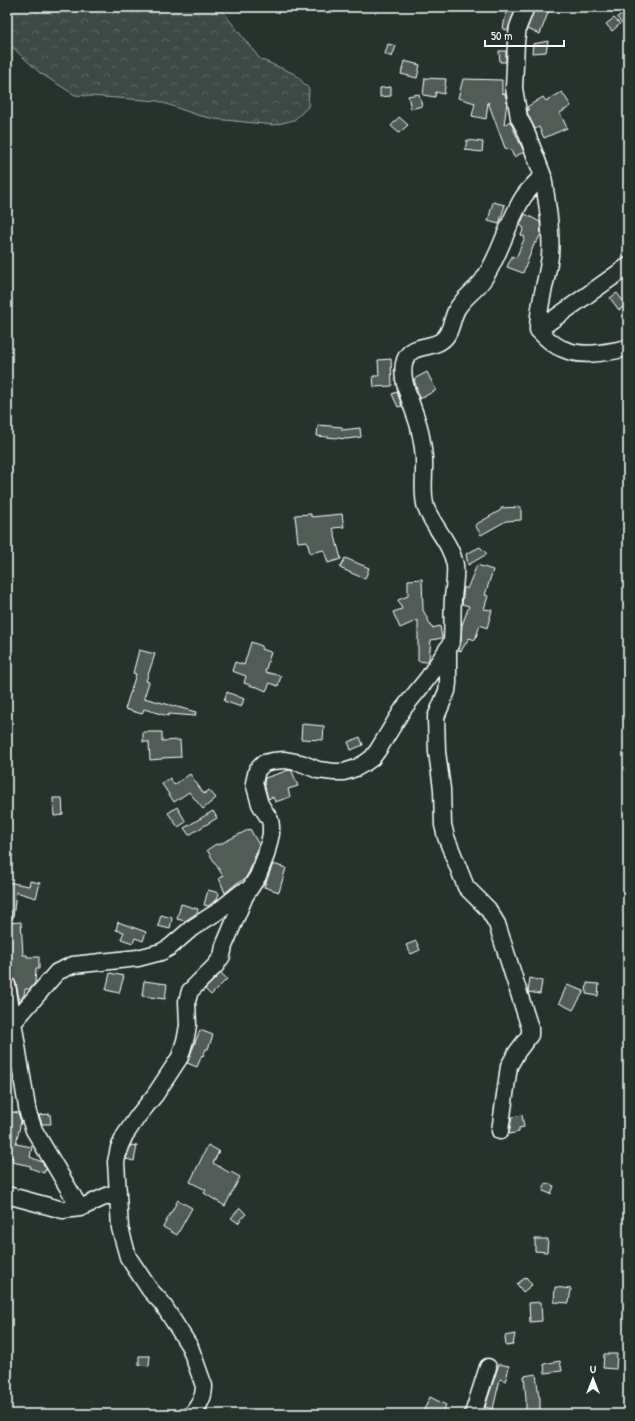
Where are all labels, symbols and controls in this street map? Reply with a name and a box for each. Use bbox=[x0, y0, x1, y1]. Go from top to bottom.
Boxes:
scale bar bbox=[485, 22, 564, 48]
text: 50 m bbox=[491, 27, 512, 44]
north arrow bbox=[573, 1359, 613, 1399]
text: U bbox=[590, 1362, 596, 1376]

